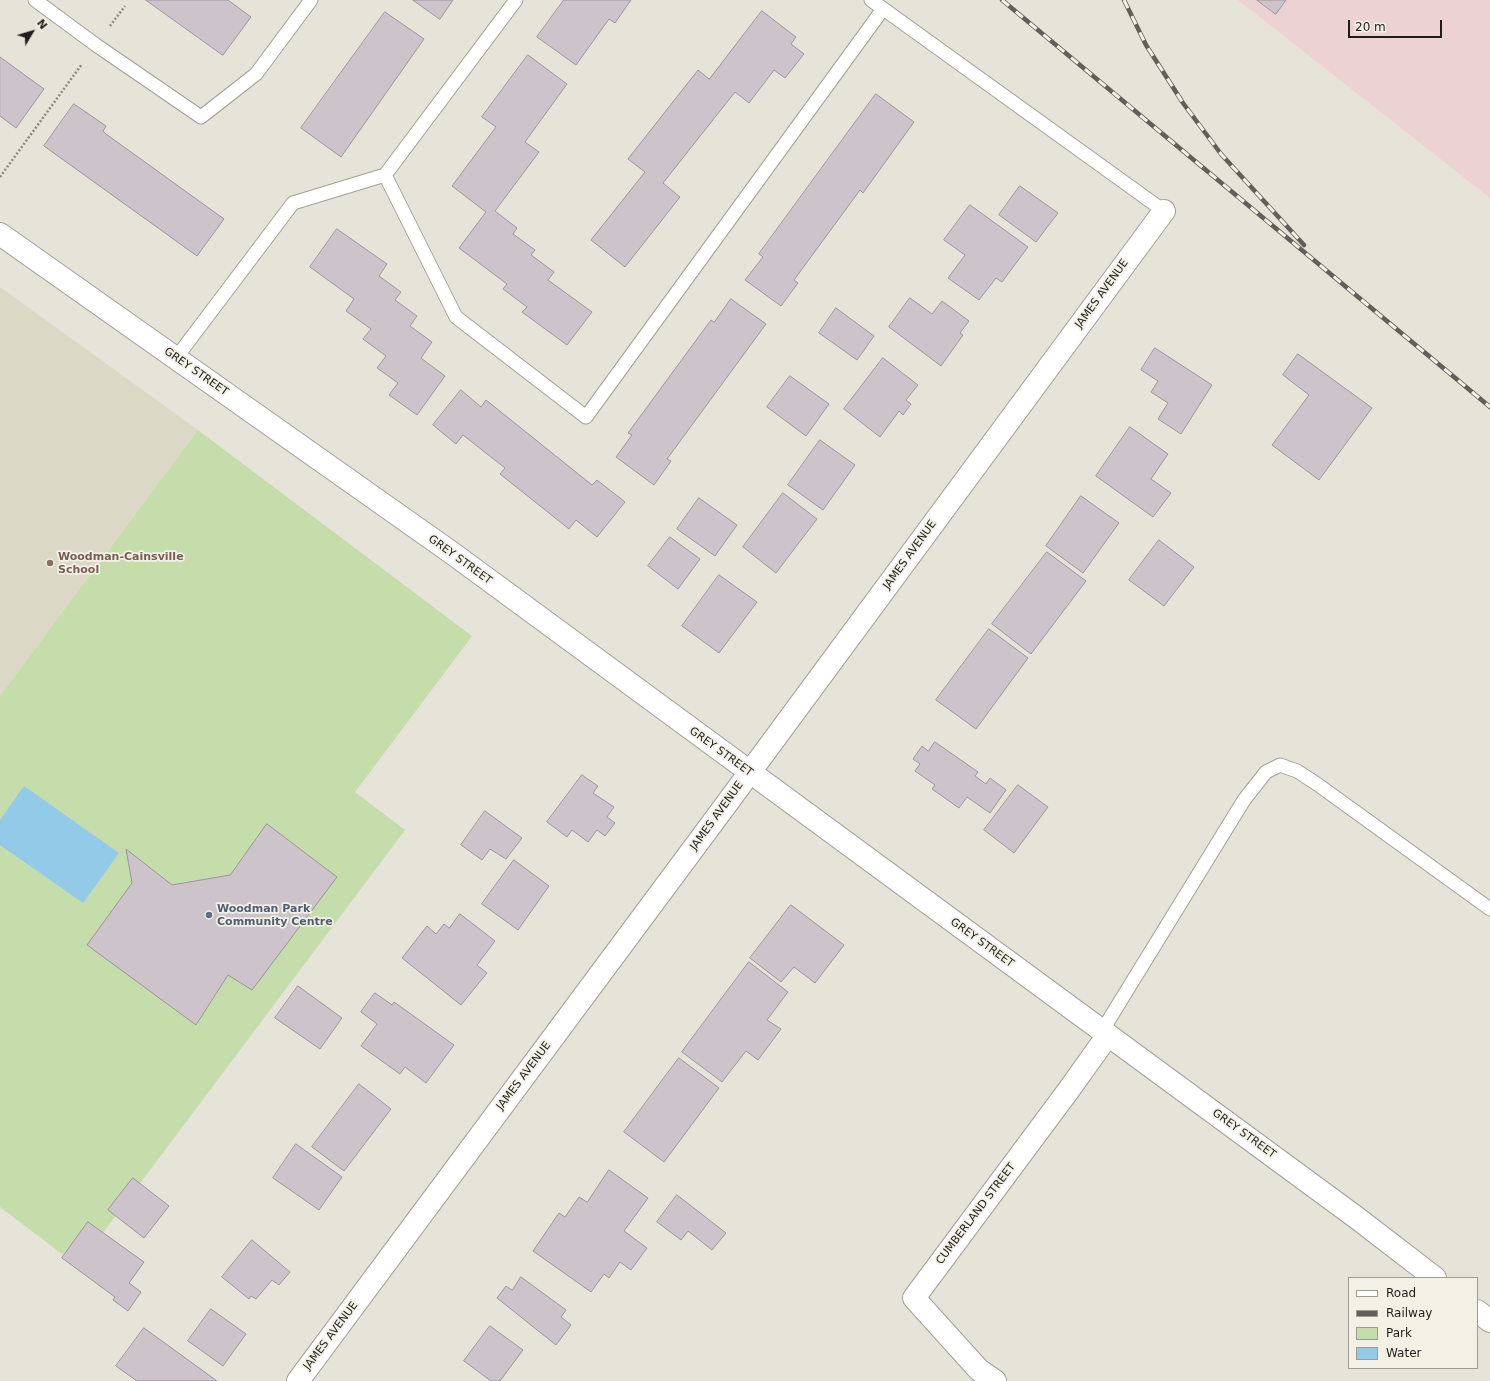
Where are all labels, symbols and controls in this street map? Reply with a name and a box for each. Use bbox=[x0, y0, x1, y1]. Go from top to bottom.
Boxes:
north arrow bbox=[12, 12, 52, 52]
scale bar bbox=[1350, 12, 1444, 38]
text: N bbox=[34, 17, 50, 32]
text: 20 m bbox=[1355, 20, 1386, 34]
street label: JAMES AVENUE bbox=[1073, 257, 1131, 331]
street label: GREY STREET bbox=[161, 345, 231, 399]
street label: JAMES AVENUE bbox=[881, 518, 939, 592]
street label: GREY STREET bbox=[426, 533, 494, 587]
place label: Woodman-Cainsville School bbox=[58, 550, 184, 576]
marker: Woodman-Cainsville School bbox=[45, 558, 55, 568]
street label: GREY STREET bbox=[687, 725, 755, 779]
street label: JAMES AVENUE bbox=[688, 779, 746, 853]
place label: Woodman Park Community Centre bbox=[217, 902, 333, 928]
marker: Woodman Park Community Centre bbox=[204, 910, 214, 920]
street label: GREY STREET bbox=[948, 916, 1016, 970]
street label: JAMES AVENUE bbox=[494, 1039, 554, 1113]
street label: GREY STREET bbox=[1210, 1107, 1278, 1161]
street label: CUMBERLAND STREET bbox=[934, 1161, 1018, 1267]
legend bbox=[1348, 1277, 1478, 1369]
text: Road bbox=[1386, 1286, 1416, 1300]
street label: JAMES AVENUE bbox=[301, 1299, 361, 1373]
text: Railway bbox=[1386, 1306, 1432, 1320]
text: Park bbox=[1386, 1326, 1412, 1340]
text: Water bbox=[1386, 1346, 1421, 1360]

